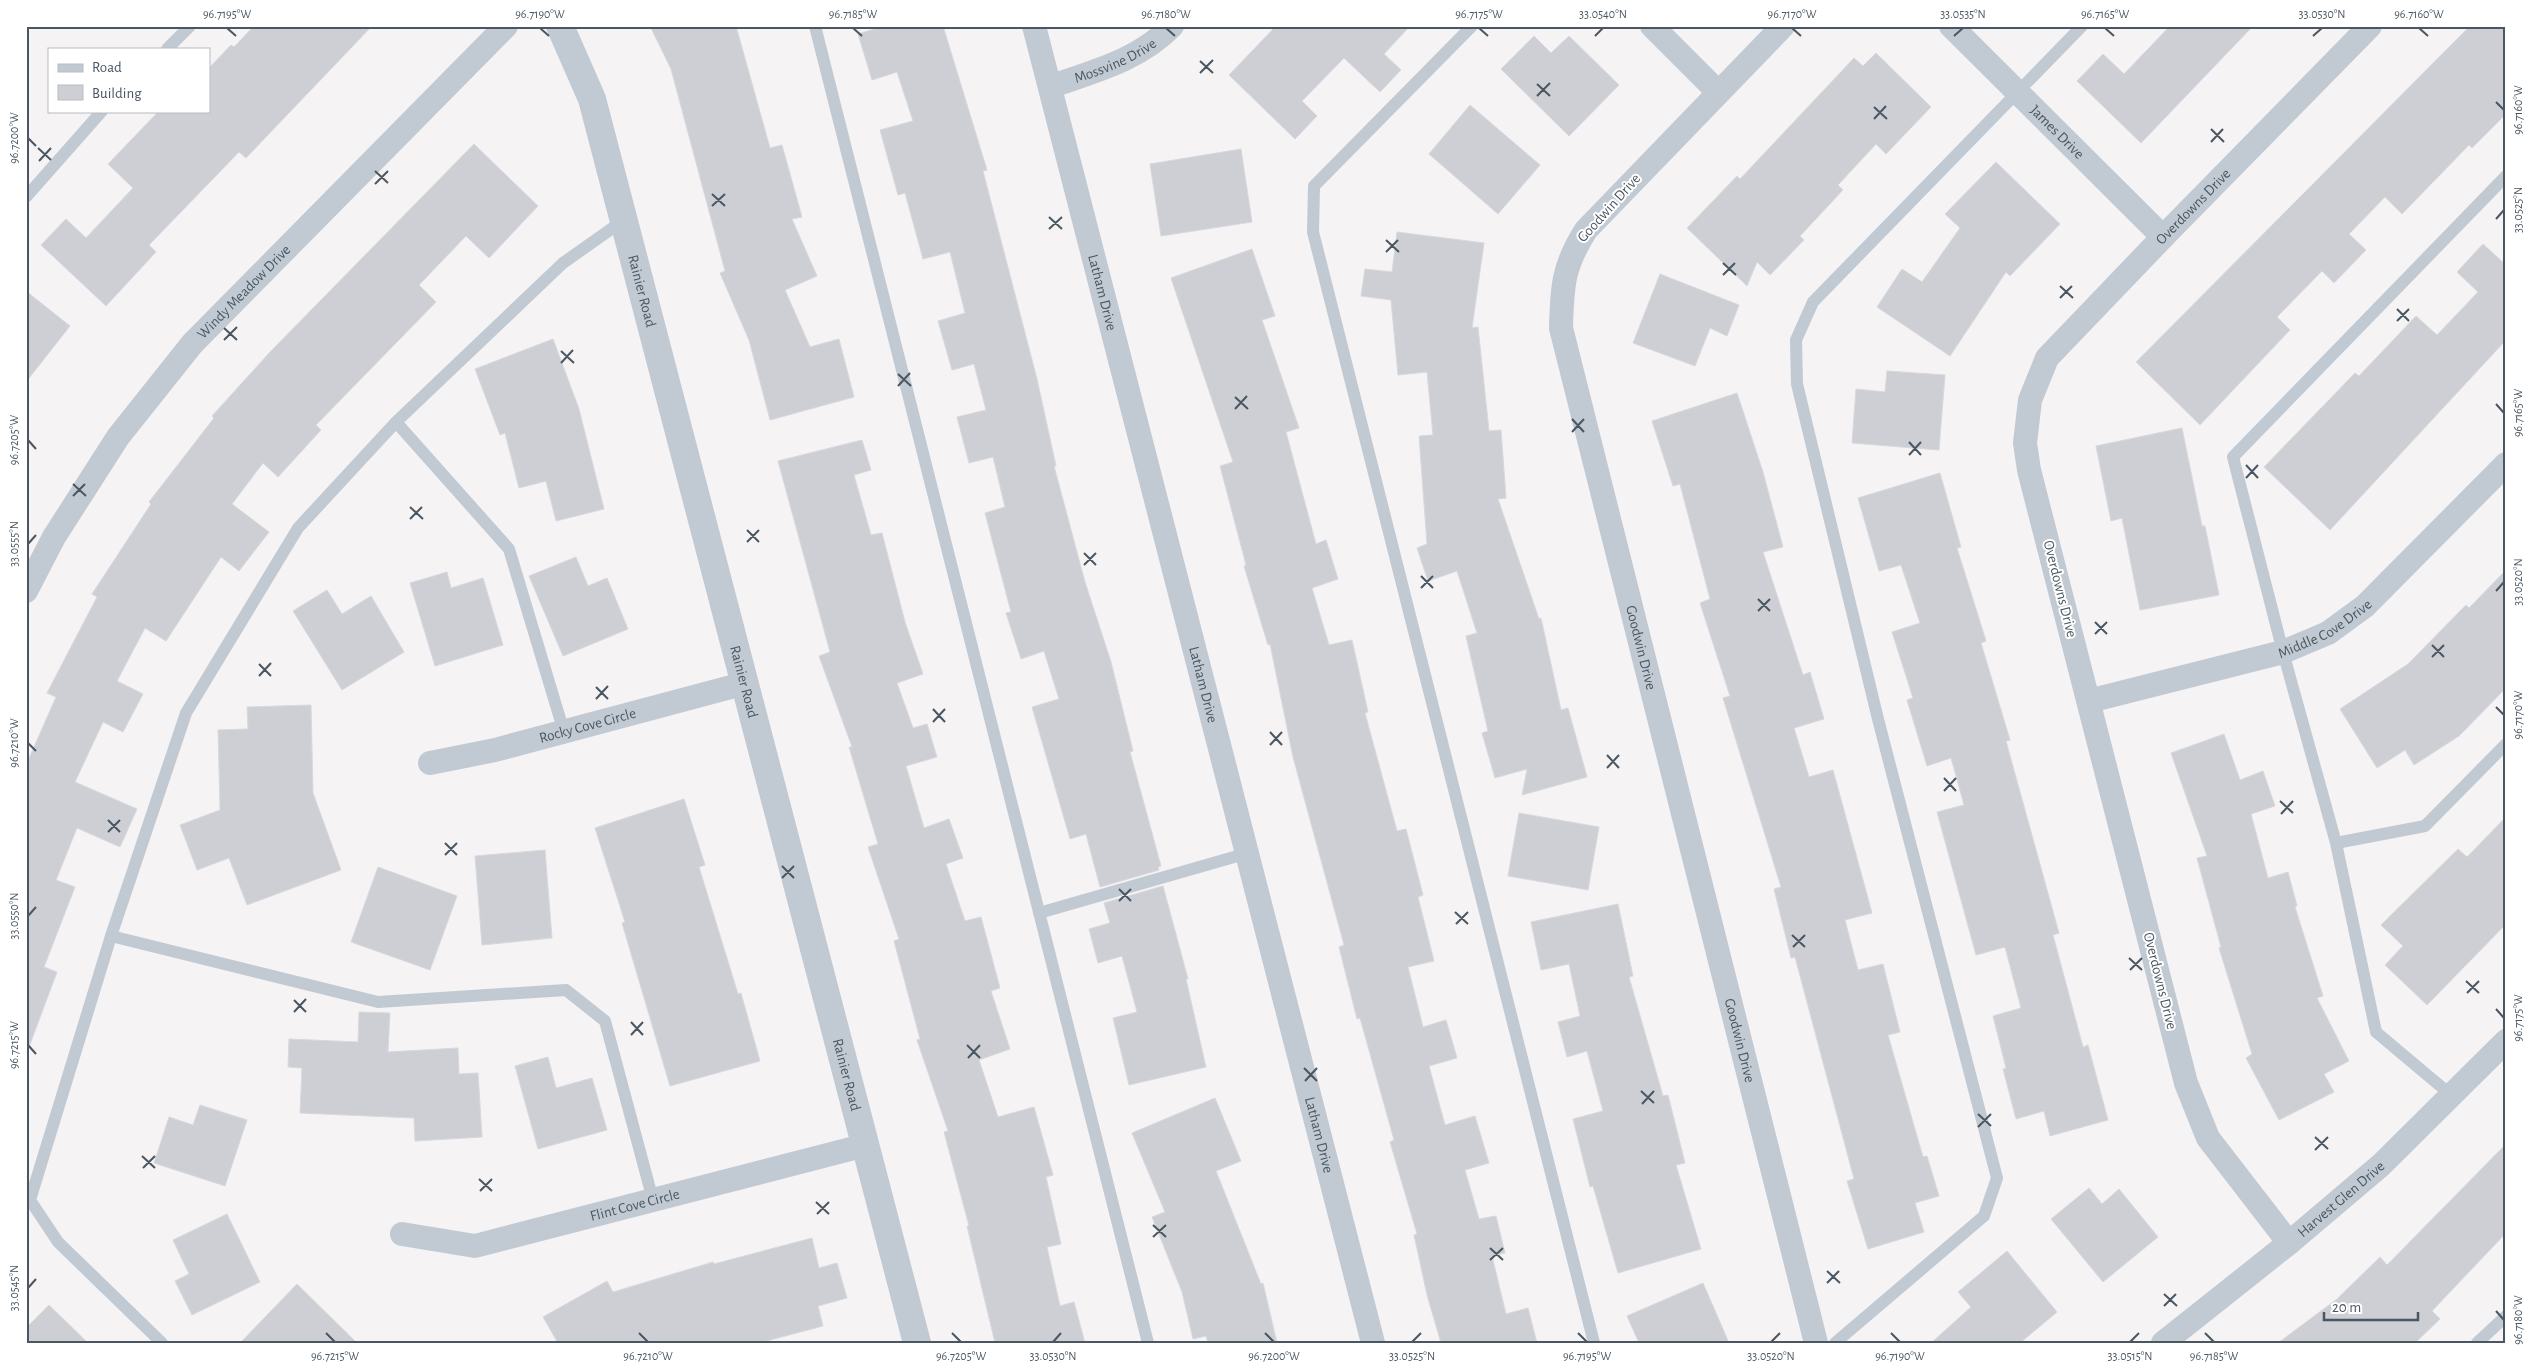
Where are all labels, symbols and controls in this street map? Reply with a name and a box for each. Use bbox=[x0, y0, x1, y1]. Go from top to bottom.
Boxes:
text: 96.7195°W bbox=[203, 8, 251, 20]
text: 96.7190°W bbox=[515, 8, 565, 20]
text: 96.7185°W bbox=[829, 8, 877, 20]
text: 96.7180°W bbox=[1141, 8, 1191, 20]
text: 96.7175°W bbox=[1455, 8, 1503, 20]
text: 33.0540°N bbox=[1579, 8, 1627, 20]
text: 96.7170°W bbox=[1768, 8, 1817, 20]
text: 33.0535°N bbox=[1940, 8, 1986, 20]
text: 96.7165°W bbox=[2081, 8, 2129, 20]
text: 33.0530°N bbox=[2299, 8, 2345, 20]
text: 96.7160°W bbox=[2394, 8, 2444, 20]
street label: Mossvine Drive bbox=[1072, 35, 1159, 85]
legend bbox=[48, 48, 210, 112]
text: Road bbox=[92, 60, 122, 75]
text: 96.7160°W bbox=[2512, 85, 2524, 135]
text: Building bbox=[92, 86, 142, 101]
street label: James Drive bbox=[2027, 102, 2087, 162]
text: 96.7200°W bbox=[8, 112, 20, 164]
street label: Overdowns Drive bbox=[2153, 166, 2233, 247]
street label: Goodwin Drive bbox=[1575, 171, 1644, 245]
text: 33.0525°N bbox=[2512, 187, 2524, 233]
street label: Windy Meadow Drive bbox=[194, 242, 293, 342]
street label: Rainier Road bbox=[625, 253, 659, 329]
street label: Latham Drive bbox=[1086, 253, 1120, 332]
text: 96.7165°W bbox=[2512, 389, 2524, 437]
text: 96.7205°W bbox=[8, 415, 20, 465]
text: 33.0555°N bbox=[8, 521, 20, 567]
street label: Overdowns Drive bbox=[2041, 539, 2079, 639]
text: 33.0520°N bbox=[2512, 558, 2524, 606]
street label: Middle Cove Drive bbox=[2276, 596, 2375, 661]
street label: Goodwin Drive bbox=[1623, 604, 1659, 691]
street label: Rainier Road bbox=[728, 644, 761, 720]
street label: Latham Drive bbox=[1186, 645, 1221, 724]
text: 96.7170°W bbox=[2512, 690, 2524, 739]
street label: Rocky Cove Circle bbox=[537, 705, 638, 745]
text: 96.7210°W bbox=[8, 718, 20, 768]
text: 33.0550°N bbox=[8, 892, 20, 940]
street label: Overdowns Drive bbox=[2141, 931, 2179, 1031]
text: 96.7175°W bbox=[2512, 994, 2524, 1042]
street label: Goodwin Drive bbox=[1722, 997, 1758, 1084]
text: 96.7215°W bbox=[8, 1021, 20, 1069]
street label: Rainier Road bbox=[830, 1037, 864, 1113]
street label: Latham Drive bbox=[1302, 1095, 1336, 1175]
street label: Harvest Glen Drive bbox=[2295, 1158, 2387, 1240]
street label: Flint Cove Circle bbox=[588, 1186, 681, 1223]
text: 33.0545°N bbox=[8, 1265, 20, 1311]
scale bar bbox=[2324, 1289, 2418, 1321]
text: 96.7180°W bbox=[2512, 1295, 2524, 1345]
text: 20 m bbox=[2332, 1300, 2361, 1315]
text: 96.7215°W bbox=[311, 1350, 359, 1362]
text: 96.7210°W bbox=[623, 1350, 673, 1362]
text: 96.7205°W bbox=[936, 1350, 986, 1362]
text: 33.0530°N bbox=[1030, 1350, 1076, 1362]
text: 96.7200°W bbox=[1248, 1350, 1300, 1362]
text: 33.0525°N bbox=[1389, 1350, 1435, 1362]
text: 96.7195°W bbox=[1563, 1350, 1611, 1362]
text: 33.0520°N bbox=[1747, 1350, 1795, 1362]
text: 96.7190°W bbox=[1875, 1350, 1925, 1362]
text: 33.0515°N bbox=[2108, 1350, 2152, 1362]
text: 96.7185°W bbox=[2190, 1350, 2238, 1362]

